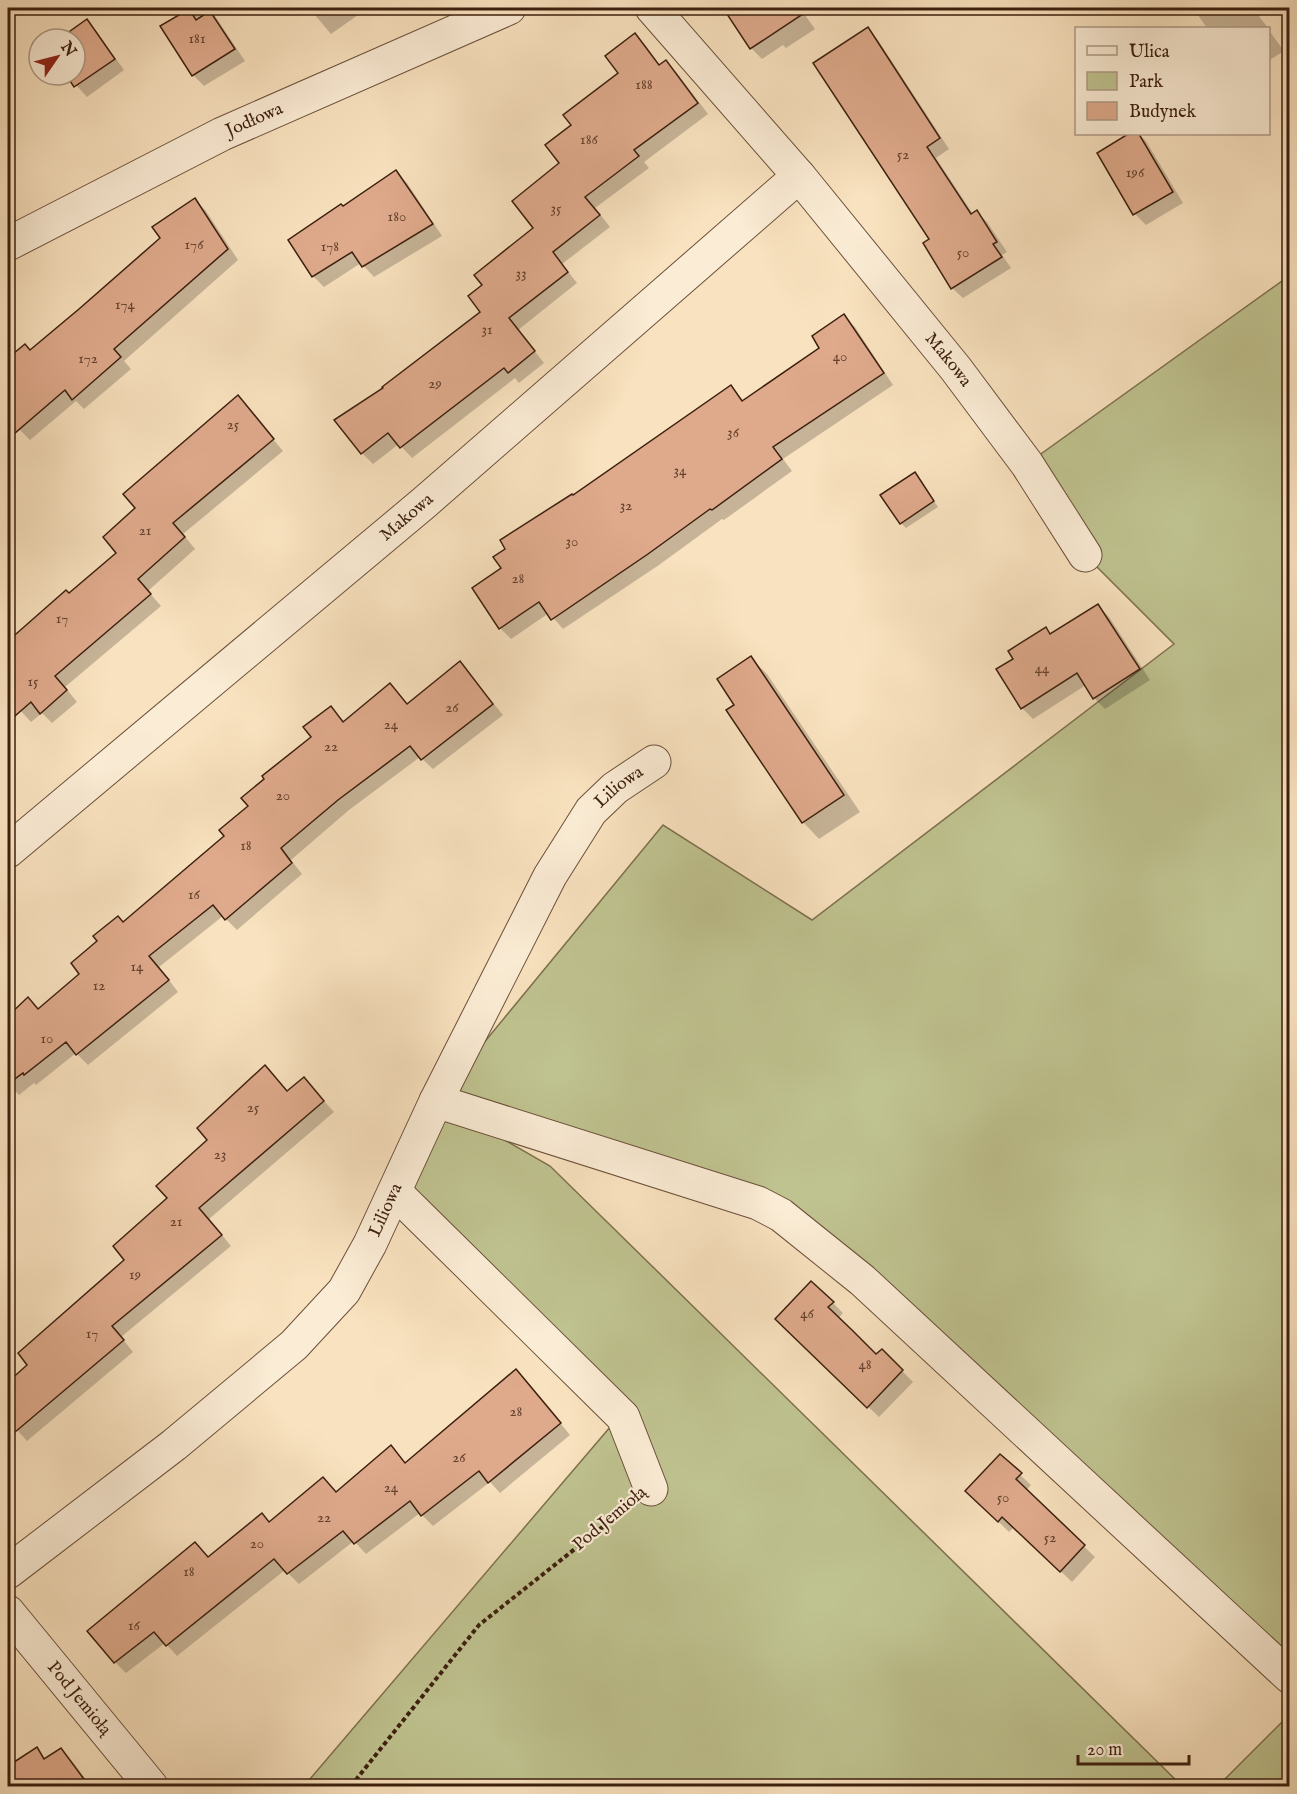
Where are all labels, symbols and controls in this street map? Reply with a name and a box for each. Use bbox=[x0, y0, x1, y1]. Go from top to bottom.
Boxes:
north arrow bbox=[27, 27, 87, 87]
legend bbox=[1075, 27, 1270, 135]
house number: 181 bbox=[188, 29, 206, 48]
text: N bbox=[55, 37, 80, 61]
text: Ulica bbox=[1129, 41, 1170, 64]
text: Park bbox=[1129, 71, 1164, 94]
house number: 188 bbox=[635, 75, 653, 94]
street label: Jodłowa bbox=[220, 97, 287, 143]
text: Budynek bbox=[1129, 101, 1196, 124]
house number: 186 bbox=[580, 130, 599, 149]
house number: 52 bbox=[897, 145, 909, 164]
house number: 196 bbox=[1126, 163, 1145, 182]
house number: 35 bbox=[550, 199, 562, 218]
house number: 180 bbox=[388, 207, 406, 226]
house number: 176 bbox=[185, 235, 204, 254]
house number: 178 bbox=[321, 237, 339, 256]
house number: 50 bbox=[957, 243, 969, 262]
house number: 33 bbox=[515, 264, 527, 283]
house number: 174 bbox=[115, 295, 136, 314]
house number: 31 bbox=[481, 320, 493, 339]
street label: Makowa bbox=[920, 328, 977, 392]
house number: 40 bbox=[833, 347, 847, 366]
house number: 172 bbox=[78, 349, 98, 368]
house number: 29 bbox=[428, 374, 442, 393]
house number: 25 bbox=[227, 415, 240, 434]
house number: 36 bbox=[727, 423, 740, 442]
house number: 34 bbox=[674, 461, 687, 480]
street label: Makowa bbox=[375, 488, 439, 546]
house number: 32 bbox=[620, 496, 632, 515]
house number: 21 bbox=[139, 521, 151, 540]
house number: 30 bbox=[566, 532, 578, 551]
house number: 28 bbox=[512, 569, 525, 588]
house number: 17 bbox=[56, 609, 68, 628]
house number: 44 bbox=[1035, 659, 1050, 678]
house number: 15 bbox=[27, 672, 39, 691]
house number: 26 bbox=[445, 698, 459, 717]
house number: 24 bbox=[384, 715, 399, 734]
house number: 22 bbox=[324, 737, 338, 756]
street label: Liliowa bbox=[589, 761, 648, 813]
house number: 20 bbox=[276, 786, 290, 805]
house number: 18 bbox=[240, 836, 252, 855]
house number: 16 bbox=[188, 885, 201, 904]
house number: 14 bbox=[131, 957, 144, 976]
house number: 12 bbox=[93, 976, 105, 995]
house number: 10 bbox=[41, 1029, 53, 1048]
house number: 25 bbox=[247, 1098, 260, 1117]
house number: 23 bbox=[214, 1145, 226, 1164]
street label: Liliowa bbox=[363, 1179, 408, 1240]
house number: 21 bbox=[170, 1212, 182, 1231]
house number: 19 bbox=[129, 1265, 141, 1284]
house number: 46 bbox=[800, 1304, 815, 1323]
house number: 17 bbox=[86, 1324, 98, 1343]
house number: 48 bbox=[858, 1355, 872, 1374]
house number: 28 bbox=[510, 1402, 523, 1421]
house number: 26 bbox=[452, 1448, 466, 1467]
house number: 24 bbox=[384, 1478, 399, 1497]
street label: Pod Jemiołą bbox=[568, 1481, 653, 1557]
house number: 50 bbox=[997, 1488, 1009, 1507]
house number: 22 bbox=[317, 1508, 331, 1527]
house number: 52 bbox=[1044, 1528, 1056, 1547]
house number: 20 bbox=[250, 1534, 264, 1553]
house number: 18 bbox=[183, 1562, 195, 1581]
house number: 16 bbox=[128, 1616, 141, 1635]
street label: Pod Jemiołą bbox=[42, 1657, 117, 1741]
scale bar bbox=[1078, 1728, 1189, 1766]
text: 20 m bbox=[1087, 1739, 1122, 1762]

